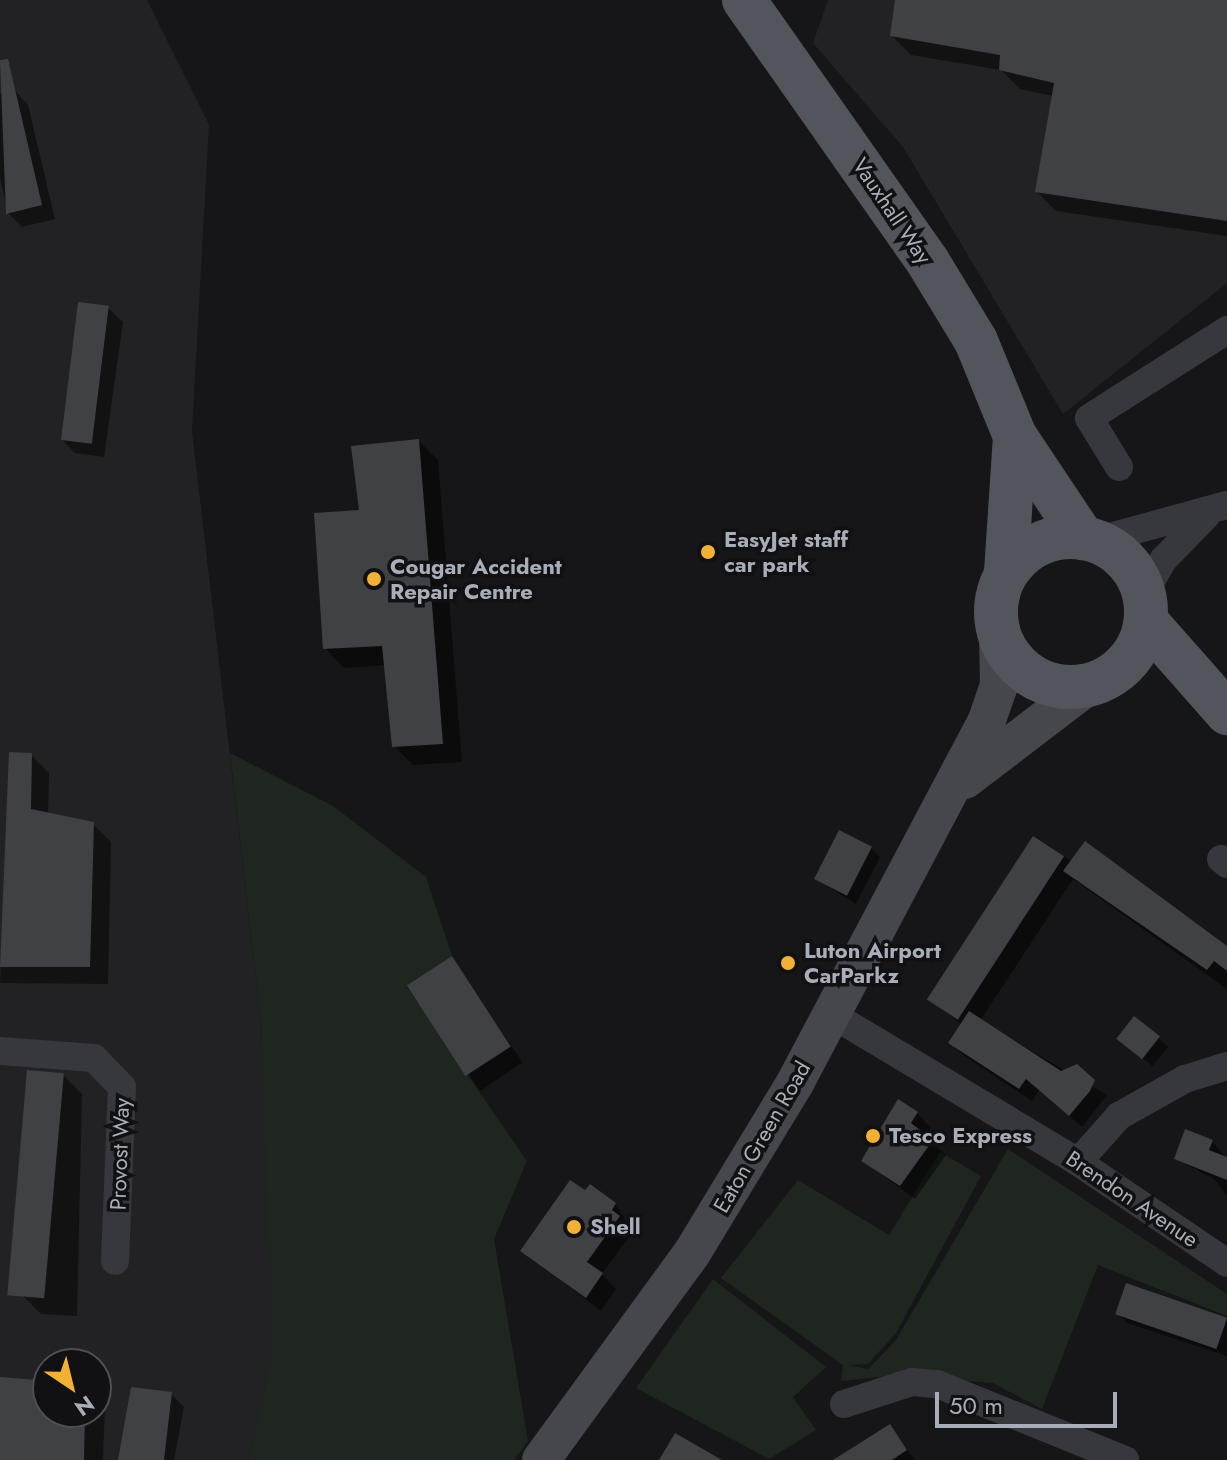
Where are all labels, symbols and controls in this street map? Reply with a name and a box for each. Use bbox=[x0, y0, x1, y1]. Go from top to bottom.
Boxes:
street label: Vauxhall Way bbox=[847, 153, 937, 269]
place label: EasyJet staff car park bbox=[724, 526, 848, 578]
marker: EasyJet staff car park bbox=[699, 543, 717, 561]
place label: Cougar Accident Repair Centre bbox=[390, 553, 562, 604]
marker: Cougar Accident Repair Centre bbox=[365, 570, 383, 588]
place label: Luton Airport CarParkz bbox=[804, 937, 941, 988]
marker: Luton Airport CarParkz bbox=[779, 954, 797, 972]
street label: Eaton Green Road bbox=[708, 1057, 816, 1217]
street label: Provost Way bbox=[105, 1097, 135, 1211]
place label: Tesco Express bbox=[889, 1123, 1032, 1149]
marker: Tesco Express bbox=[864, 1127, 882, 1145]
street label: Brendon Avenue bbox=[1061, 1145, 1203, 1253]
place label: Shell bbox=[590, 1214, 641, 1240]
marker: Shell bbox=[565, 1218, 583, 1236]
north arrow bbox=[32, 1348, 112, 1428]
scale bar bbox=[939, 1376, 1121, 1426]
text: N bbox=[68, 1388, 101, 1424]
text: 50 m bbox=[949, 1388, 1003, 1423]

